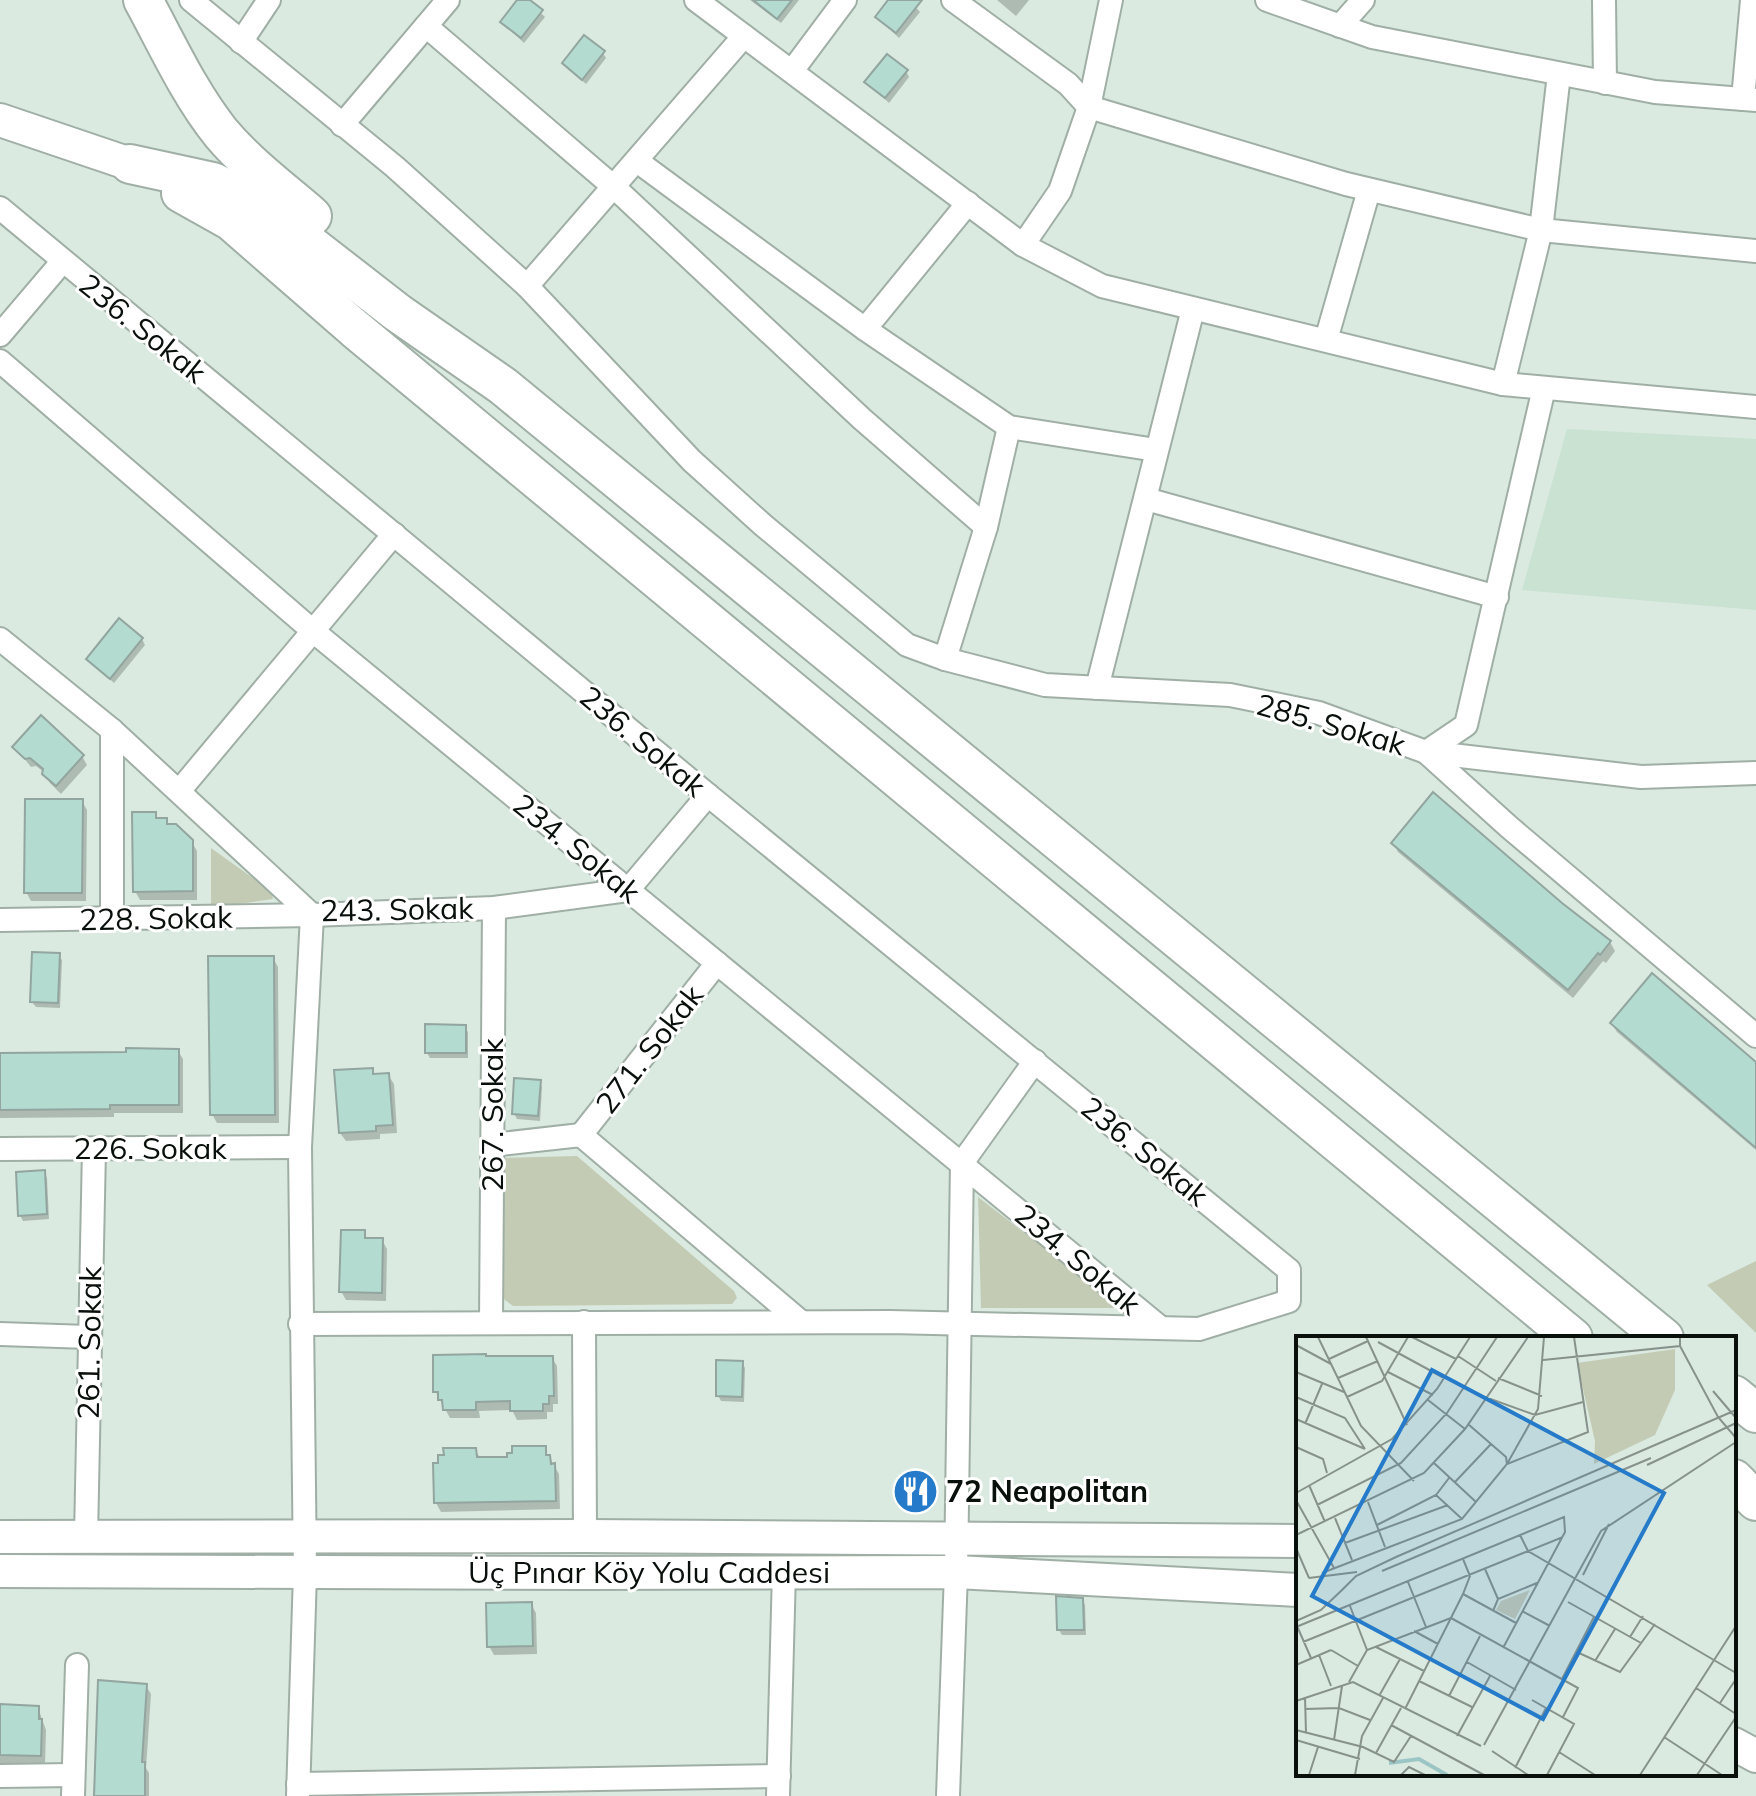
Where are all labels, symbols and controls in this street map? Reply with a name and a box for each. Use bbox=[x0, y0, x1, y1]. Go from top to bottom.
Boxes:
street label: 236. Sokak bbox=[71, 265, 215, 391]
street label: 236. Sokak bbox=[572, 677, 714, 805]
street label: 285. Sokak bbox=[1252, 685, 1410, 764]
street label: 234. Sokak bbox=[505, 785, 649, 911]
street label: 243. Sokak bbox=[320, 889, 474, 929]
street label: 228. Sokak bbox=[79, 898, 233, 938]
street label: 271. Sokak bbox=[587, 976, 711, 1121]
street label: 267. Sokak bbox=[473, 1038, 511, 1192]
street label: 236. Sokak bbox=[1073, 1088, 1217, 1214]
street label: 226. Sokak bbox=[73, 1129, 227, 1167]
street label: 234. Sokak bbox=[1007, 1195, 1149, 1323]
street label: 261. Sokak bbox=[69, 1266, 109, 1420]
inset map bbox=[1296, 1336, 1736, 1776]
restaurant icon: 72 Neapolitan bbox=[891, 1467, 939, 1515]
place label: 72 Neapolitan bbox=[946, 1472, 1148, 1510]
street label: Üç Pınar Köy Yolu Caddesi bbox=[468, 1553, 830, 1591]

